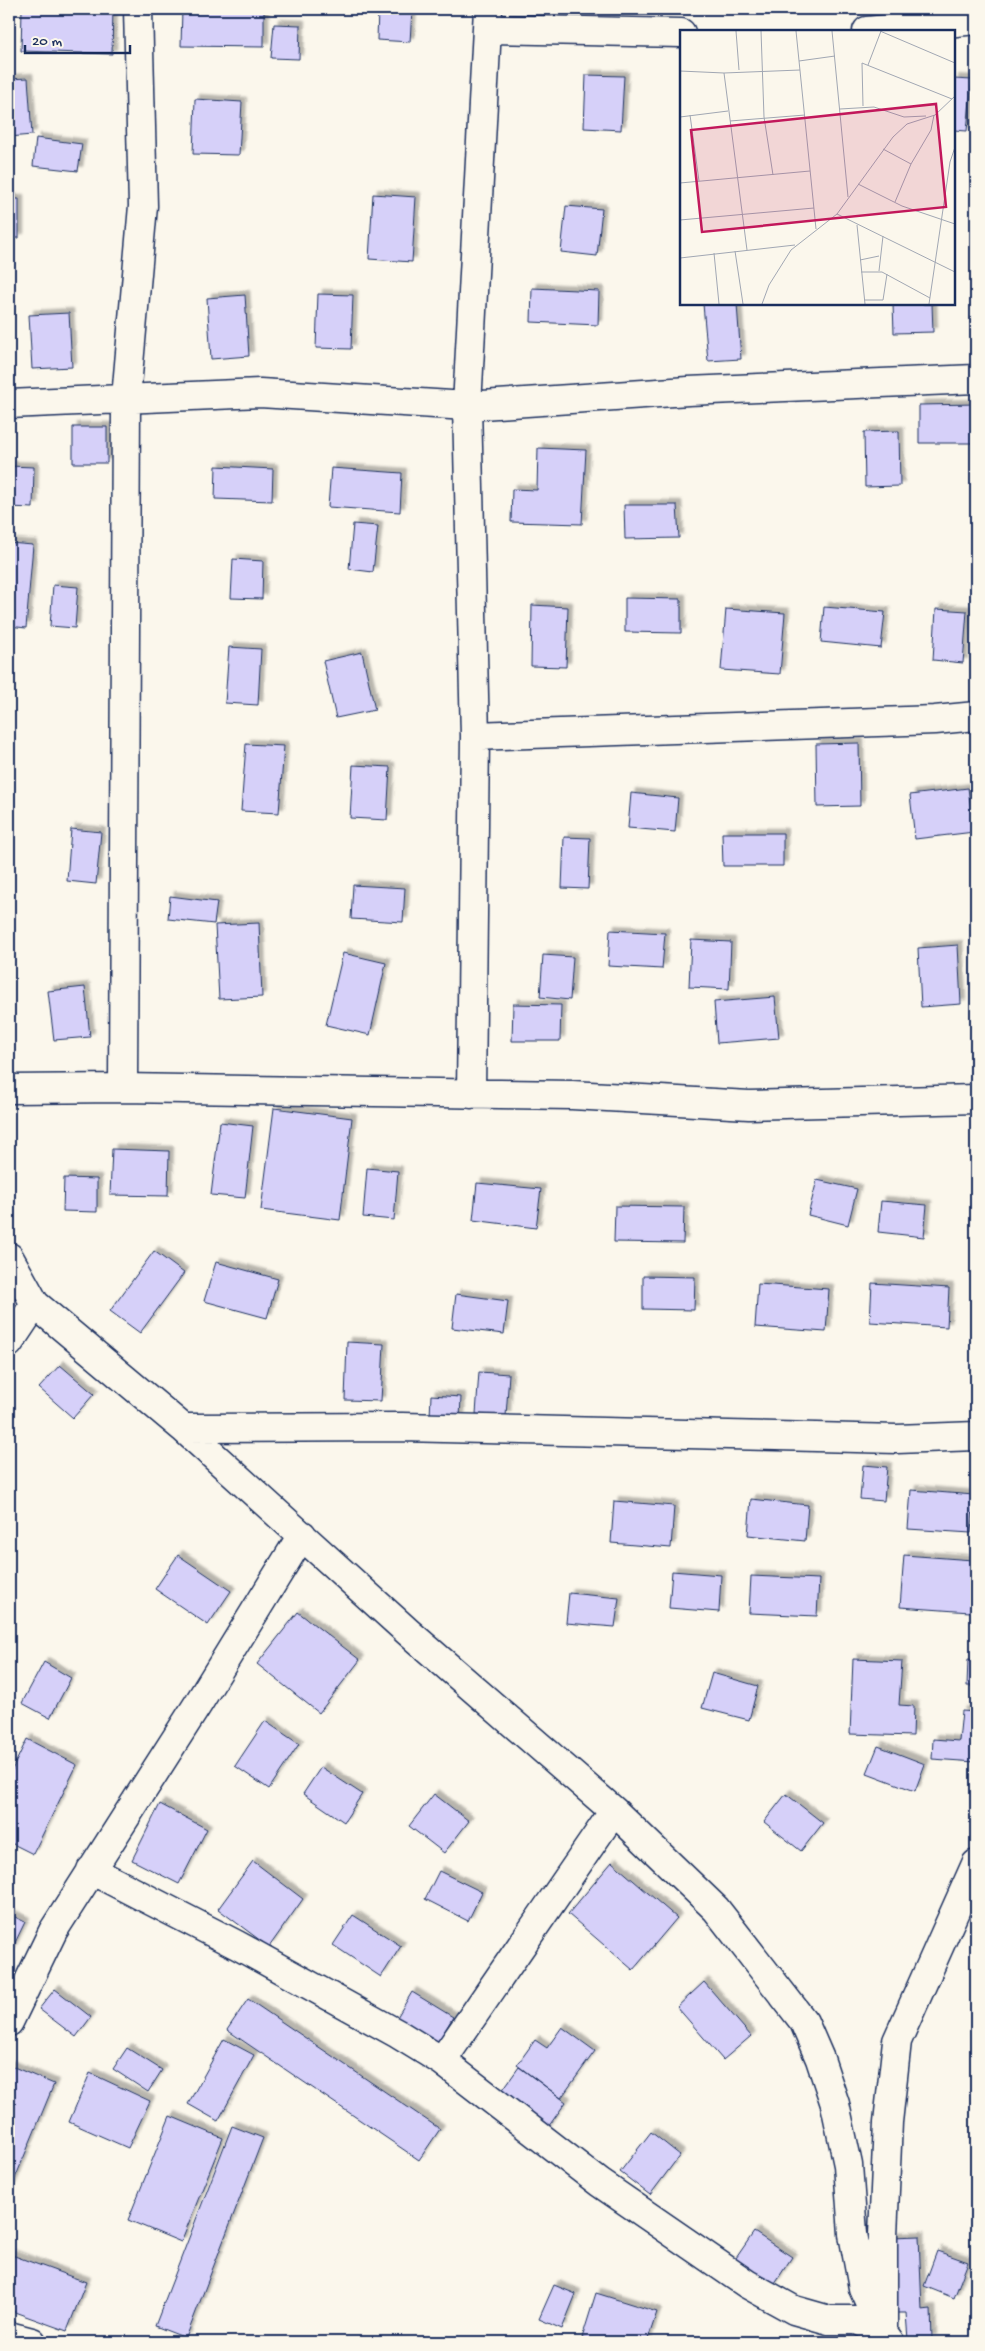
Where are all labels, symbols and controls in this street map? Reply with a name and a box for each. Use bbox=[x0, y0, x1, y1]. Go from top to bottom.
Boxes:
scale bar bbox=[25, 22, 130, 54]
inset map bbox=[680, 30, 955, 305]
text: 20 m bbox=[32, 33, 62, 51]

